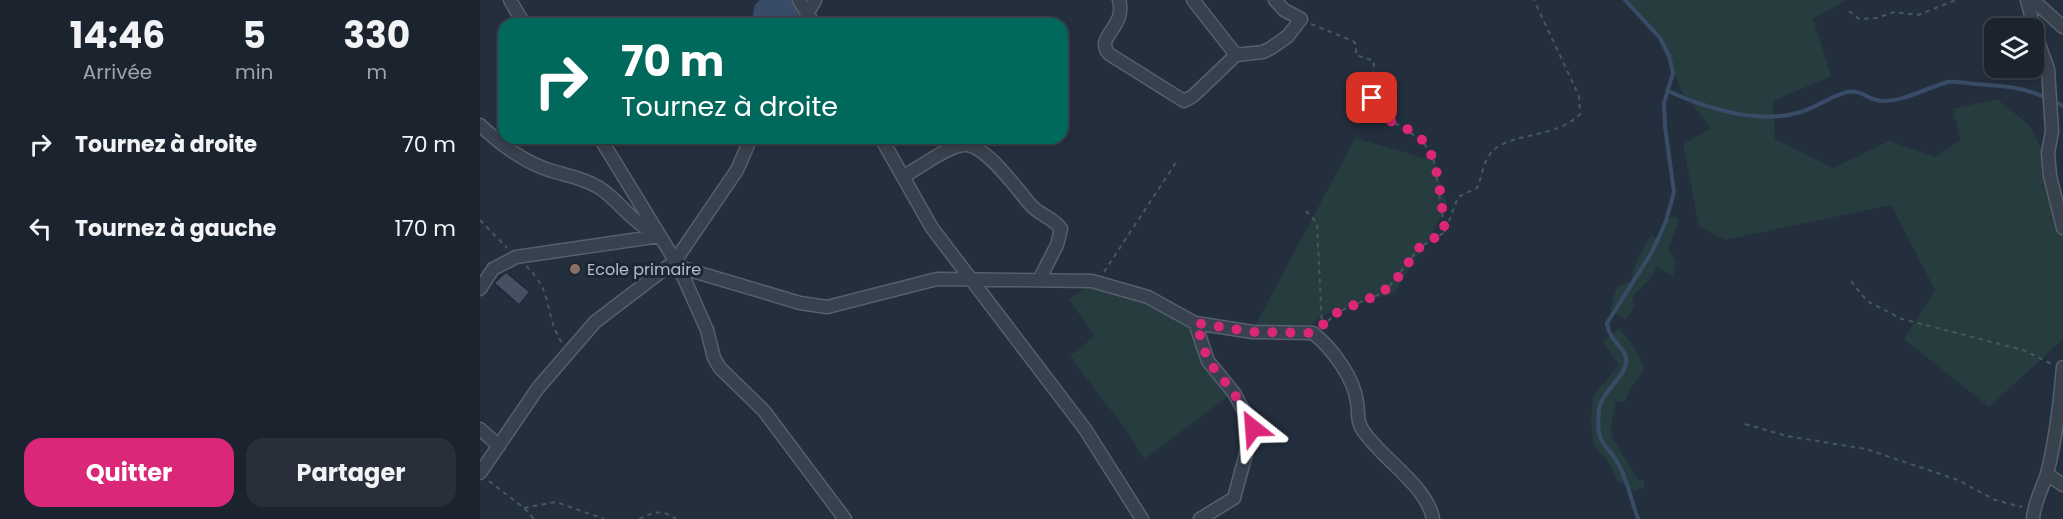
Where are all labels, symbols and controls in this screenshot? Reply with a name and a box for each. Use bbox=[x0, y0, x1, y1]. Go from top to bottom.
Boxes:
text: 14:46 bbox=[70, 10, 165, 61]
text: 5 bbox=[242, 10, 266, 61]
text: 330 bbox=[343, 10, 410, 61]
map controls bbox=[1984, 18, 2044, 78]
button: layers bbox=[1984, 18, 2044, 78]
text: 70 m bbox=[621, 32, 724, 91]
icon: right bbox=[522, 42, 600, 120]
text: Arrivée bbox=[83, 58, 152, 86]
text: min bbox=[235, 58, 273, 86]
text: m bbox=[366, 58, 387, 86]
pin bbox=[1346, 72, 1397, 123]
icon: arrive bbox=[1355, 81, 1388, 114]
text: Tournez à droite bbox=[621, 88, 838, 125]
icon: right bbox=[24, 128, 57, 161]
text: Tournez à droite bbox=[75, 129, 257, 160]
text: 70 m bbox=[402, 129, 456, 160]
icon: left bbox=[24, 212, 57, 245]
text: Tournez à gauche bbox=[75, 213, 276, 244]
text: 170 m bbox=[395, 213, 456, 244]
place label: Ecole primaire bbox=[587, 258, 701, 281]
marker: Ecole primaire bbox=[568, 262, 582, 276]
position arrow bbox=[1221, 396, 1285, 460]
button: Quitter bbox=[24, 438, 234, 507]
button: Partager bbox=[246, 438, 456, 507]

